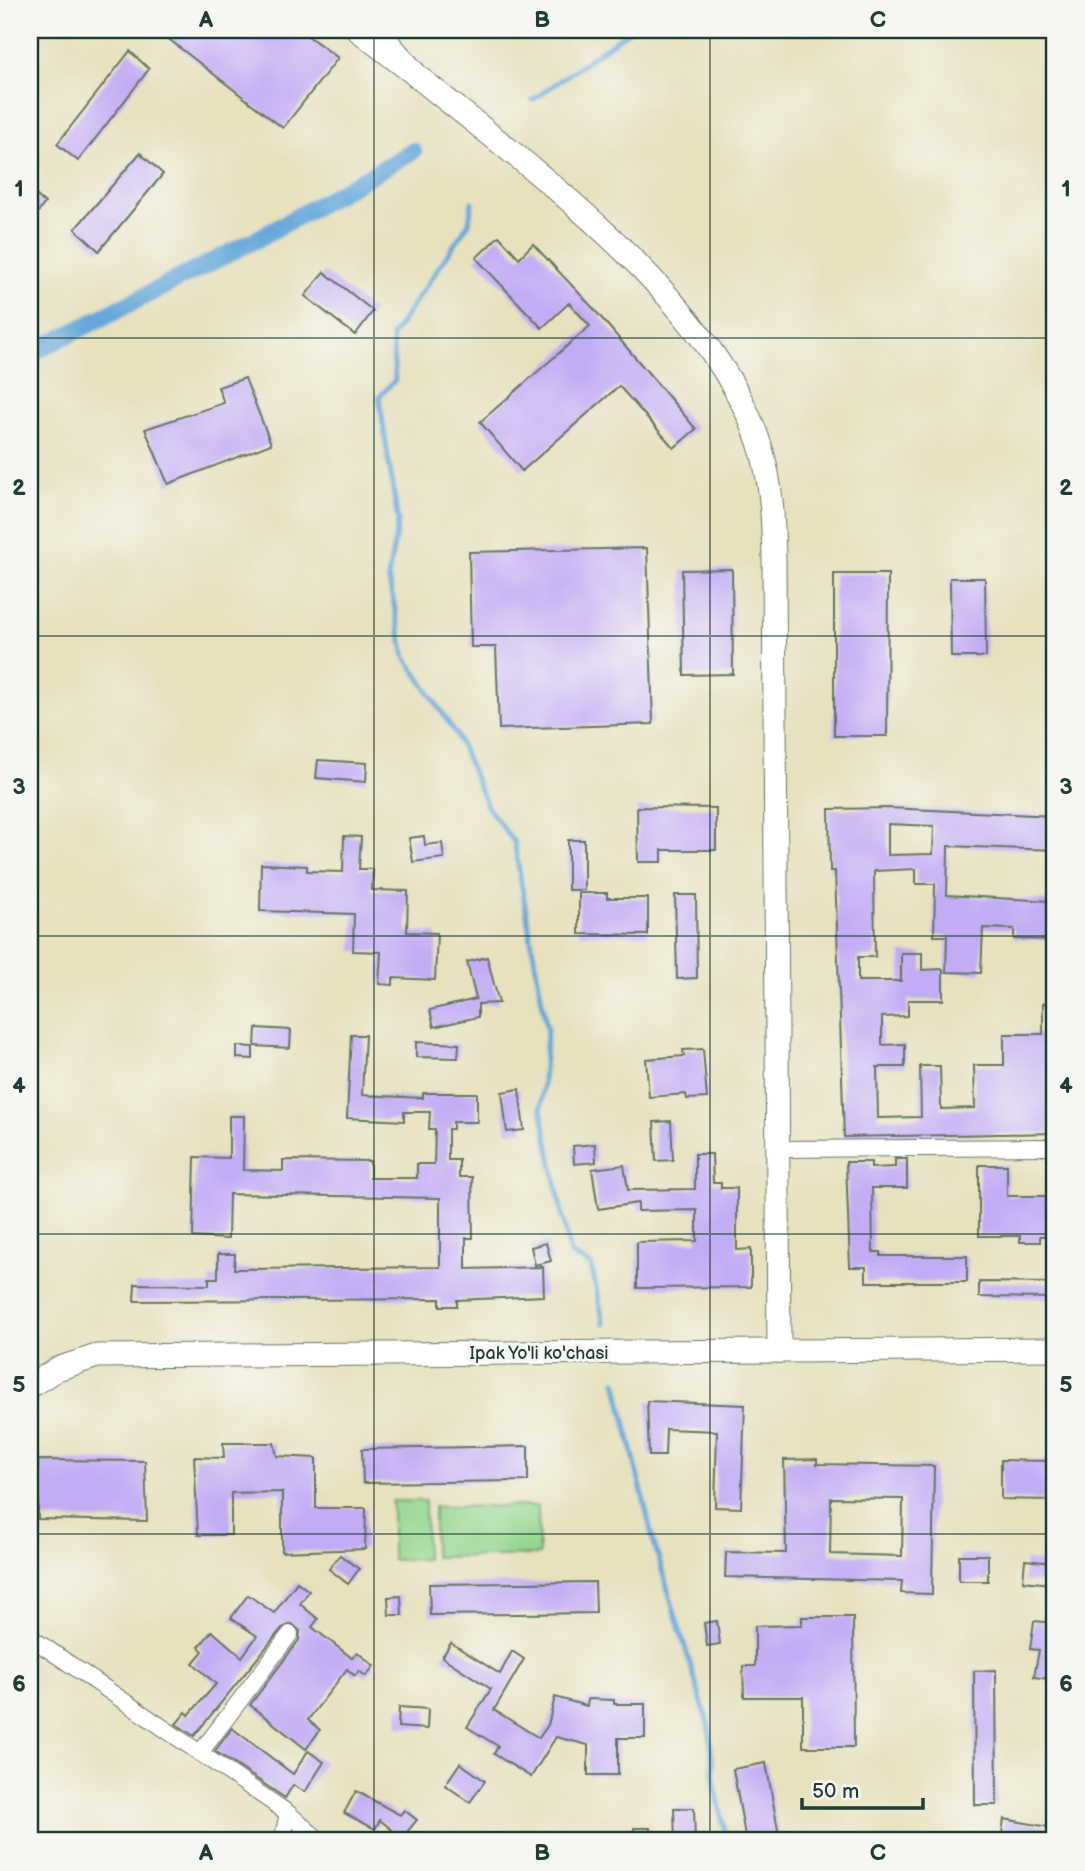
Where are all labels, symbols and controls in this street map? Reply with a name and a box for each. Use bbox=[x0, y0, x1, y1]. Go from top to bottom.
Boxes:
text: A bbox=[198, 6, 214, 34]
text: B bbox=[534, 6, 550, 34]
text: C bbox=[870, 6, 886, 34]
text: 1 bbox=[14, 175, 24, 203]
text: 1 bbox=[1061, 175, 1071, 203]
text: 2 bbox=[12, 474, 26, 502]
text: 2 bbox=[1059, 474, 1073, 502]
text: 3 bbox=[12, 773, 26, 801]
text: 3 bbox=[1059, 773, 1073, 801]
text: 4 bbox=[12, 1072, 26, 1100]
text: 4 bbox=[1059, 1072, 1073, 1100]
street label: Ipak Yo'li ko'chasi bbox=[469, 1343, 609, 1364]
text: 5 bbox=[12, 1371, 26, 1399]
text: 5 bbox=[1059, 1371, 1073, 1399]
text: 6 bbox=[12, 1670, 26, 1698]
text: 6 bbox=[1059, 1670, 1073, 1698]
scale bar bbox=[802, 1766, 922, 1810]
text: 50 m bbox=[812, 1779, 859, 1804]
text: A bbox=[198, 1839, 214, 1867]
text: B bbox=[534, 1839, 550, 1867]
text: C bbox=[870, 1839, 886, 1867]

